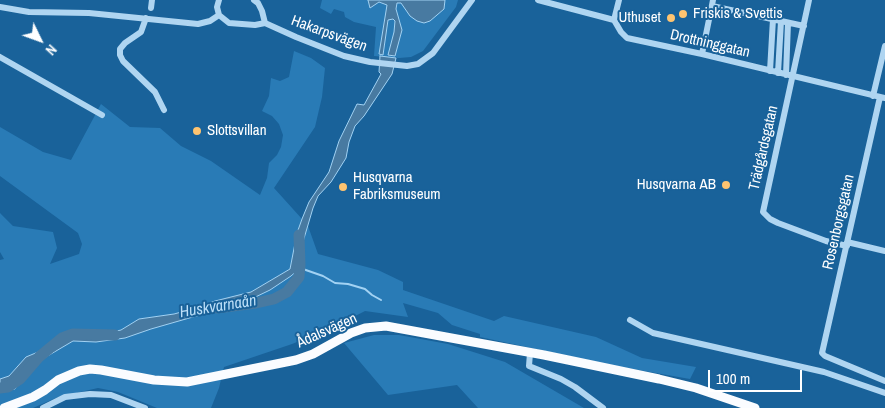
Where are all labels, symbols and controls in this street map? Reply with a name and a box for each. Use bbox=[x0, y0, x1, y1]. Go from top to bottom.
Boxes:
place label: Friskis & Svettis bbox=[693, 5, 783, 23]
marker: Friskis & Svettis bbox=[677, 8, 689, 20]
place label: Uthuset bbox=[619, 9, 661, 27]
street label: Hakarpsvägen bbox=[289, 12, 369, 56]
marker: Uthuset bbox=[665, 12, 677, 24]
north arrow bbox=[15, 15, 65, 65]
street label: Drottninggatan bbox=[668, 26, 752, 62]
text: N bbox=[42, 41, 61, 59]
street label: Trädgårdsgatan bbox=[746, 104, 782, 192]
place label: Slottsvillan bbox=[207, 122, 266, 140]
marker: Slottsvillan bbox=[191, 125, 203, 137]
place label: Husqvarna Fabriksmuseum bbox=[353, 169, 441, 204]
street label: Rosenborgsgatan bbox=[819, 173, 859, 271]
place label: Husqvarna AB bbox=[637, 176, 716, 194]
marker: Husqvarna AB bbox=[720, 179, 732, 191]
marker: Husqvarna Fabriksmuseum bbox=[337, 181, 349, 193]
water label: Huskvarnaån bbox=[178, 291, 258, 323]
street label: Ådalsvägen bbox=[294, 310, 360, 352]
scale bar bbox=[710, 360, 804, 392]
text: 100 m bbox=[716, 368, 750, 389]

